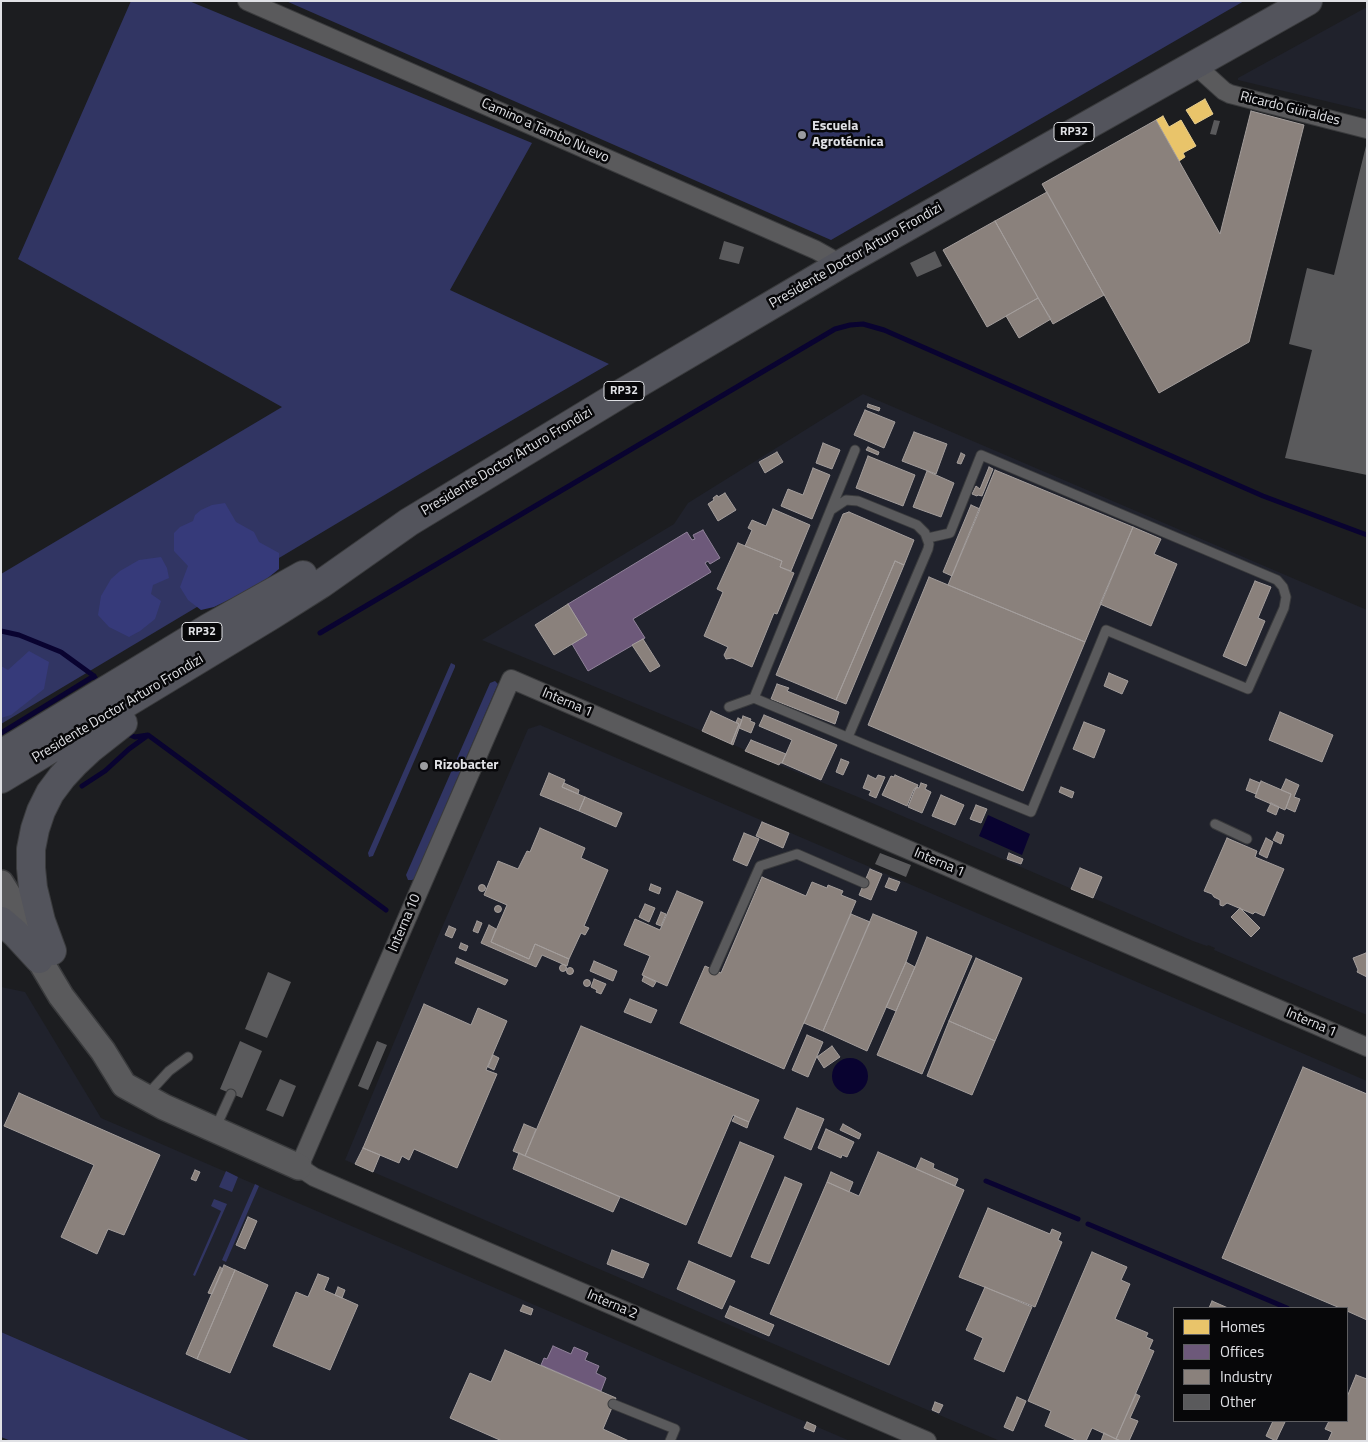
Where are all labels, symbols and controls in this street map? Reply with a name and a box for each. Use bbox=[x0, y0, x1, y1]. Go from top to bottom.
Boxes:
street label: Ricardo Güiraldes bbox=[1238, 88, 1342, 130]
street label: Camino a Tambo Nuevo bbox=[479, 95, 611, 167]
place label: Escuela Agrotécnica bbox=[812, 119, 884, 152]
road number: RP32 bbox=[1054, 122, 1094, 142]
marker: Escuela Agrotécnica bbox=[796, 129, 808, 141]
street label: Presidente Doctor Arturo Frondizi bbox=[767, 200, 945, 312]
road number: RP32 bbox=[604, 382, 644, 401]
street label: Presidente Doctor Arturo Frondizi bbox=[418, 404, 596, 520]
road number: RP32 bbox=[182, 622, 222, 642]
street label: Presidente Doctor Arturo Frondizi bbox=[29, 651, 207, 767]
street label: Interna 1 bbox=[539, 685, 595, 721]
place label: Rizobacter bbox=[434, 758, 499, 774]
marker: Rizobacter bbox=[418, 760, 430, 772]
street label: Interna 1 bbox=[911, 845, 967, 881]
street label: Interna 10 bbox=[385, 892, 425, 954]
street label: Interna 1 bbox=[1283, 1005, 1339, 1041]
street label: Interna 2 bbox=[584, 1287, 640, 1323]
legend bbox=[1173, 1307, 1348, 1422]
text: Homes bbox=[1220, 1315, 1265, 1338]
text: Offices bbox=[1220, 1340, 1264, 1363]
text: Industry bbox=[1220, 1365, 1272, 1388]
text: Other bbox=[1220, 1390, 1256, 1413]

